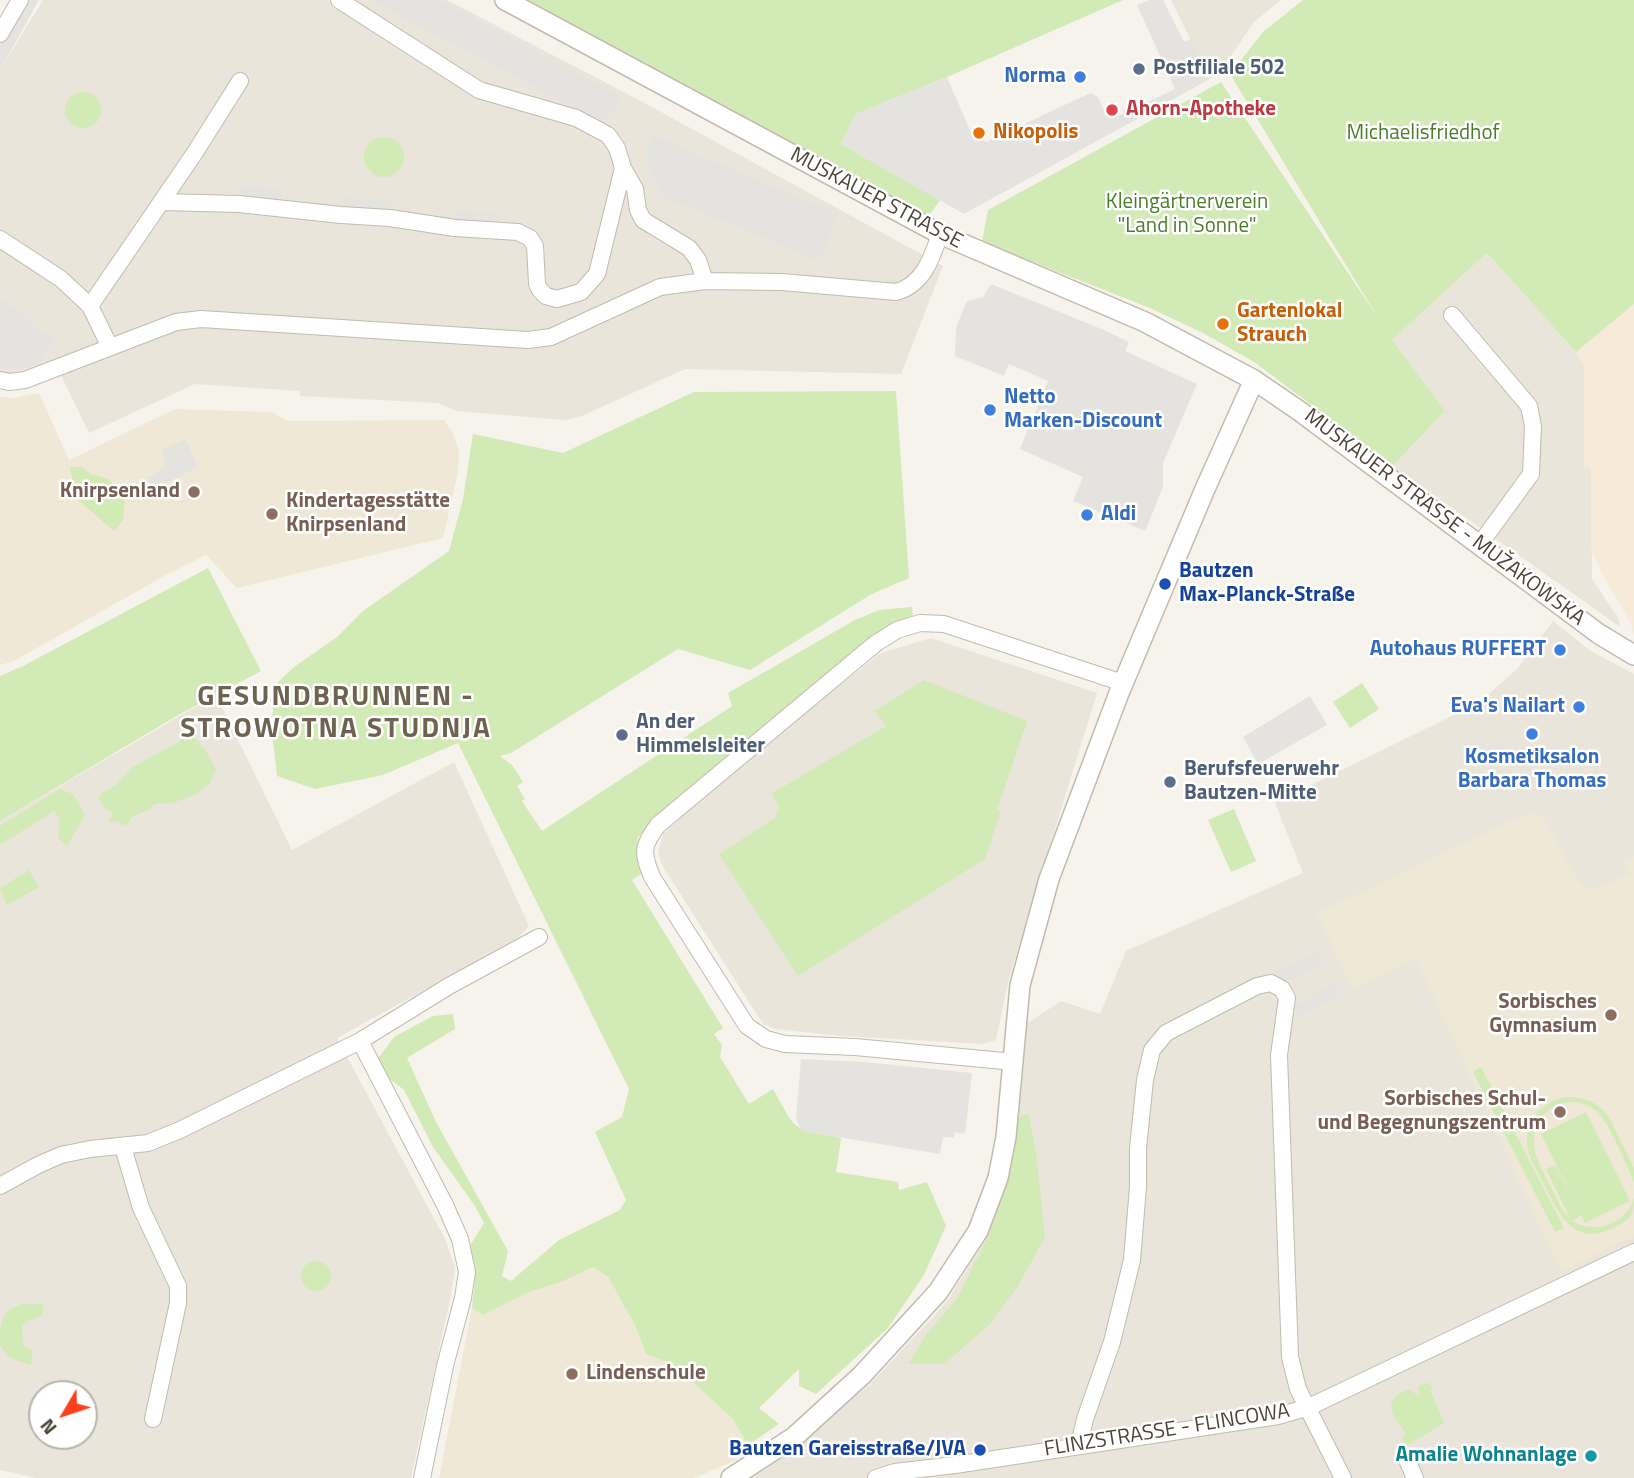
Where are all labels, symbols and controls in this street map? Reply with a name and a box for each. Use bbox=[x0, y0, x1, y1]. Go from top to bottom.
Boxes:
place label: Postfiliale 502 bbox=[1153, 56, 1285, 82]
marker: Postfiliale 502 bbox=[1131, 61, 1147, 77]
place label: Norma bbox=[1004, 64, 1066, 90]
marker: Norma bbox=[1072, 69, 1088, 85]
place label: Ahorn-Apotheke bbox=[1126, 97, 1276, 123]
marker: Ahorn-Apotheke bbox=[1104, 102, 1120, 118]
place label: Nikopolis bbox=[993, 120, 1078, 146]
park label: Michaelisfriedhof bbox=[1347, 121, 1499, 147]
marker: Nikopolis bbox=[971, 125, 987, 141]
street label: MUSKAUER STRASSE bbox=[786, 143, 966, 255]
park label: Kleingärtnerverein "Land in Sonne" bbox=[1106, 190, 1268, 240]
place label: Gartenlokal Strauch bbox=[1237, 299, 1342, 349]
marker: Gartenlokal Strauch bbox=[1215, 316, 1231, 332]
place label: Netto Marken-Discount bbox=[1004, 385, 1162, 435]
marker: Netto Marken-Discount bbox=[982, 402, 998, 418]
street label: MUSKAUER STRASSE - MUŽAKOWSKA bbox=[1299, 404, 1589, 632]
place label: Knirpsenland bbox=[60, 479, 180, 505]
marker: Knirpsenland bbox=[186, 484, 202, 500]
place label: Kindertagesstätte Knirpsenland bbox=[286, 489, 450, 539]
place label: Aldi bbox=[1101, 502, 1136, 528]
marker: Kindertagesstätte Knirpsenland bbox=[264, 506, 280, 522]
marker: Aldi bbox=[1079, 507, 1095, 523]
place label: Bautzen Max-Planck-Straße bbox=[1179, 559, 1355, 609]
marker: Bautzen Max-Planck-Straße bbox=[1157, 576, 1173, 592]
place label: Autohaus RUFFERT bbox=[1370, 637, 1546, 663]
marker: Autohaus RUFFERT bbox=[1552, 642, 1568, 658]
district label: GESUNDBRUNNEN - STROWOTNA STUDNJA bbox=[182, 681, 490, 747]
place label: Eva's Nailart bbox=[1450, 694, 1565, 720]
marker: Eva's Nailart bbox=[1571, 699, 1587, 715]
place label: An der Himmelsleiter bbox=[636, 710, 765, 760]
marker: Kosmetiksalon Barbara Thomas bbox=[1524, 726, 1540, 742]
marker: An der Himmelsleiter bbox=[614, 727, 630, 743]
place label: Kosmetiksalon Barbara Thomas bbox=[1458, 745, 1606, 795]
place label: Berufsfeuerwehr Bautzen-Mitte bbox=[1184, 757, 1339, 807]
marker: Berufsfeuerwehr Bautzen-Mitte bbox=[1162, 774, 1178, 790]
place label: Sorbisches Gymnasium bbox=[1489, 990, 1597, 1040]
marker: Sorbisches Gymnasium bbox=[1603, 1007, 1619, 1023]
place label: Sorbisches Schul- und Begegnungszentrum bbox=[1317, 1087, 1546, 1137]
marker: Sorbisches Schul- und Begegnungszentrum bbox=[1552, 1104, 1568, 1120]
place label: Lindenschule bbox=[586, 1361, 706, 1387]
marker: Lindenschule bbox=[564, 1366, 580, 1382]
north arrow bbox=[28, 1380, 98, 1450]
street label: FLINZSTRASSE - FLINCOWA bbox=[1042, 1399, 1292, 1463]
text: N bbox=[32, 1413, 63, 1442]
place label: Bautzen Gareisstraße/JVA bbox=[729, 1437, 966, 1463]
marker: Bautzen Gareisstraße/JVA bbox=[972, 1442, 988, 1458]
place label: Amalie Wohnanlage bbox=[1395, 1443, 1577, 1469]
marker: Amalie Wohnanlage bbox=[1583, 1448, 1599, 1464]

